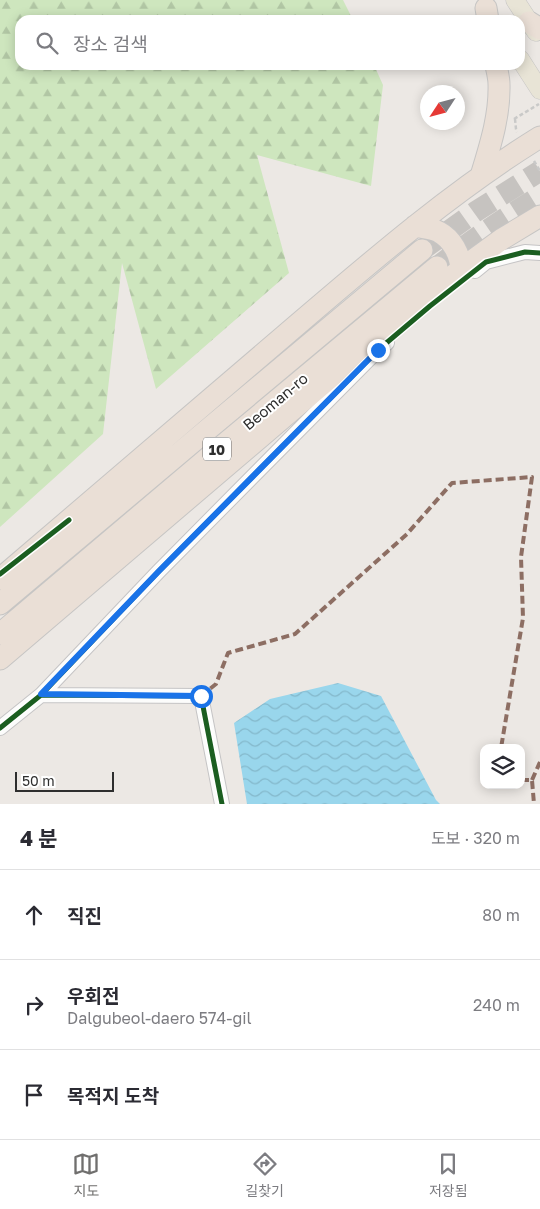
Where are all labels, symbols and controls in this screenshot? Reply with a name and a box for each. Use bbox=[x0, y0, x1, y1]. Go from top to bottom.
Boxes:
search box bbox=[15, 15, 525, 70]
icon: search bbox=[33, 29, 61, 57]
text: 장소 검색 bbox=[73, 32, 148, 55]
north arrow bbox=[420, 85, 465, 130]
route end bbox=[367, 339, 390, 362]
street label: Beoman-ro bbox=[239, 369, 311, 433]
road number: 10 bbox=[203, 438, 231, 460]
route start bbox=[190, 685, 213, 708]
map controls bbox=[480, 744, 525, 789]
button: layers bbox=[480, 744, 525, 789]
scale bar bbox=[15, 769, 114, 792]
text: 50 m bbox=[22, 772, 55, 789]
text: 4 분 bbox=[20, 825, 58, 851]
text: 도보 · 320 m bbox=[431, 828, 520, 848]
icon: ahead bbox=[20, 901, 48, 929]
text: 직진 bbox=[67, 904, 102, 927]
text: 80 m bbox=[482, 905, 520, 925]
text: 우회전 bbox=[67, 984, 119, 1007]
icon: right bbox=[20, 991, 48, 1019]
text: 240 m bbox=[473, 995, 520, 1015]
text: Dalgubeol-daero 574-gil bbox=[67, 1008, 252, 1028]
icon: arrive bbox=[20, 1081, 48, 1109]
text: 목적지 도착 bbox=[67, 1084, 159, 1107]
tab: 지도 bbox=[72, 1150, 100, 1200]
tab: 길찾기 bbox=[245, 1150, 284, 1200]
tab: 저장됨 bbox=[429, 1150, 468, 1200]

